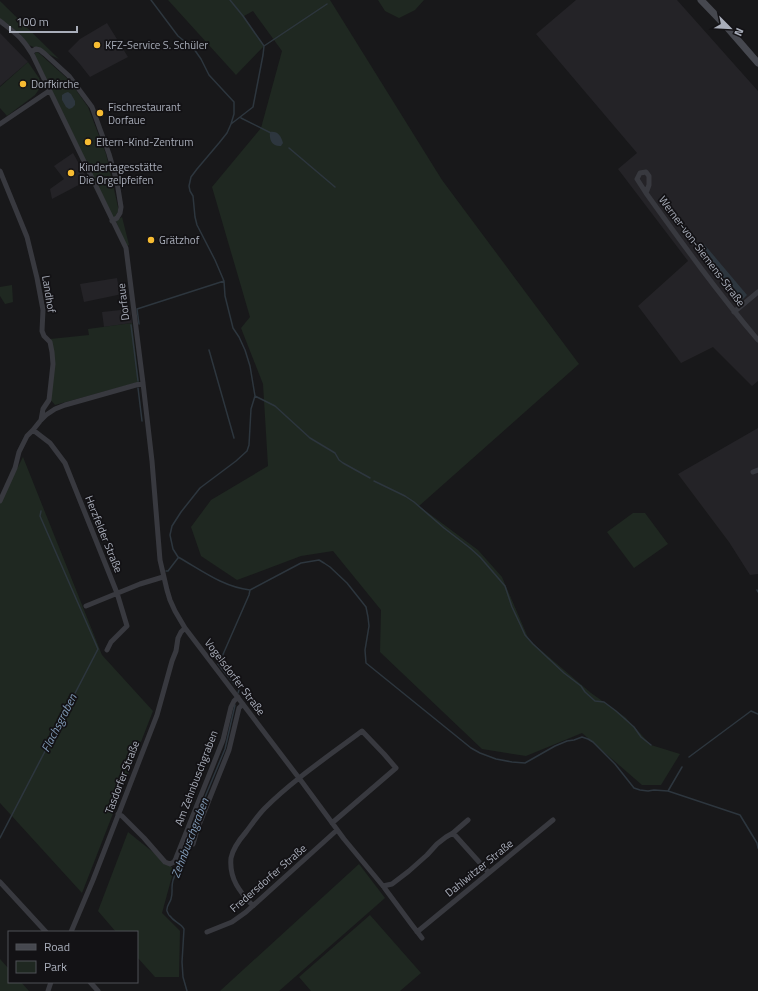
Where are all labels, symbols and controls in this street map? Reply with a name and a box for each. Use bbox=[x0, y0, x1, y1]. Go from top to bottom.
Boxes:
scale bar bbox=[10, 8, 77, 34]
north arrow bbox=[710, 8, 750, 48]
text: 100 m bbox=[16, 12, 49, 31]
text: N bbox=[730, 25, 748, 39]
place label: KFZ-Service S. Schüler bbox=[105, 37, 208, 53]
marker: KFZ-Service S. Schüler bbox=[92, 40, 102, 50]
place label: Dorfkirche bbox=[31, 76, 79, 92]
marker: Dorfkirche bbox=[18, 79, 28, 89]
place label: Fischrestaurant Dorfaue bbox=[108, 99, 181, 128]
marker: Fischrestaurant Dorfaue bbox=[95, 108, 105, 118]
place label: Eltern-Kind-Zentrum bbox=[96, 134, 193, 150]
marker: Eltern-Kind-Zentrum bbox=[83, 137, 93, 147]
place label: Kindertagesstätte Die Orgelpfeifen bbox=[79, 159, 163, 188]
marker: Kindertagesstätte Die Orgelpfeifen bbox=[66, 168, 76, 178]
street label: Werner-von-Siemens-Straße bbox=[655, 192, 749, 310]
place label: Grätzhof bbox=[159, 232, 200, 248]
marker: Grätzhof bbox=[146, 235, 156, 245]
street label: Landhof bbox=[38, 274, 60, 314]
street label: Dorfaue bbox=[113, 282, 133, 321]
street label: Herzfelder Straße bbox=[81, 493, 127, 575]
street label: Vogelsdorfer Straße bbox=[201, 635, 269, 719]
water label: Flachsgraben bbox=[36, 689, 82, 755]
street label: Am Zehnbuschgraben bbox=[170, 728, 222, 828]
street label: Tasdorfer Straße bbox=[101, 738, 143, 816]
water label: Zehnbuschgraben bbox=[166, 794, 214, 880]
street label: Dahlwitzer Straße bbox=[442, 835, 517, 900]
street label: Fredersdorfer Straße bbox=[226, 840, 310, 916]
legend bbox=[8, 931, 138, 983]
text: Road bbox=[44, 937, 70, 956]
text: Park bbox=[44, 957, 67, 976]

